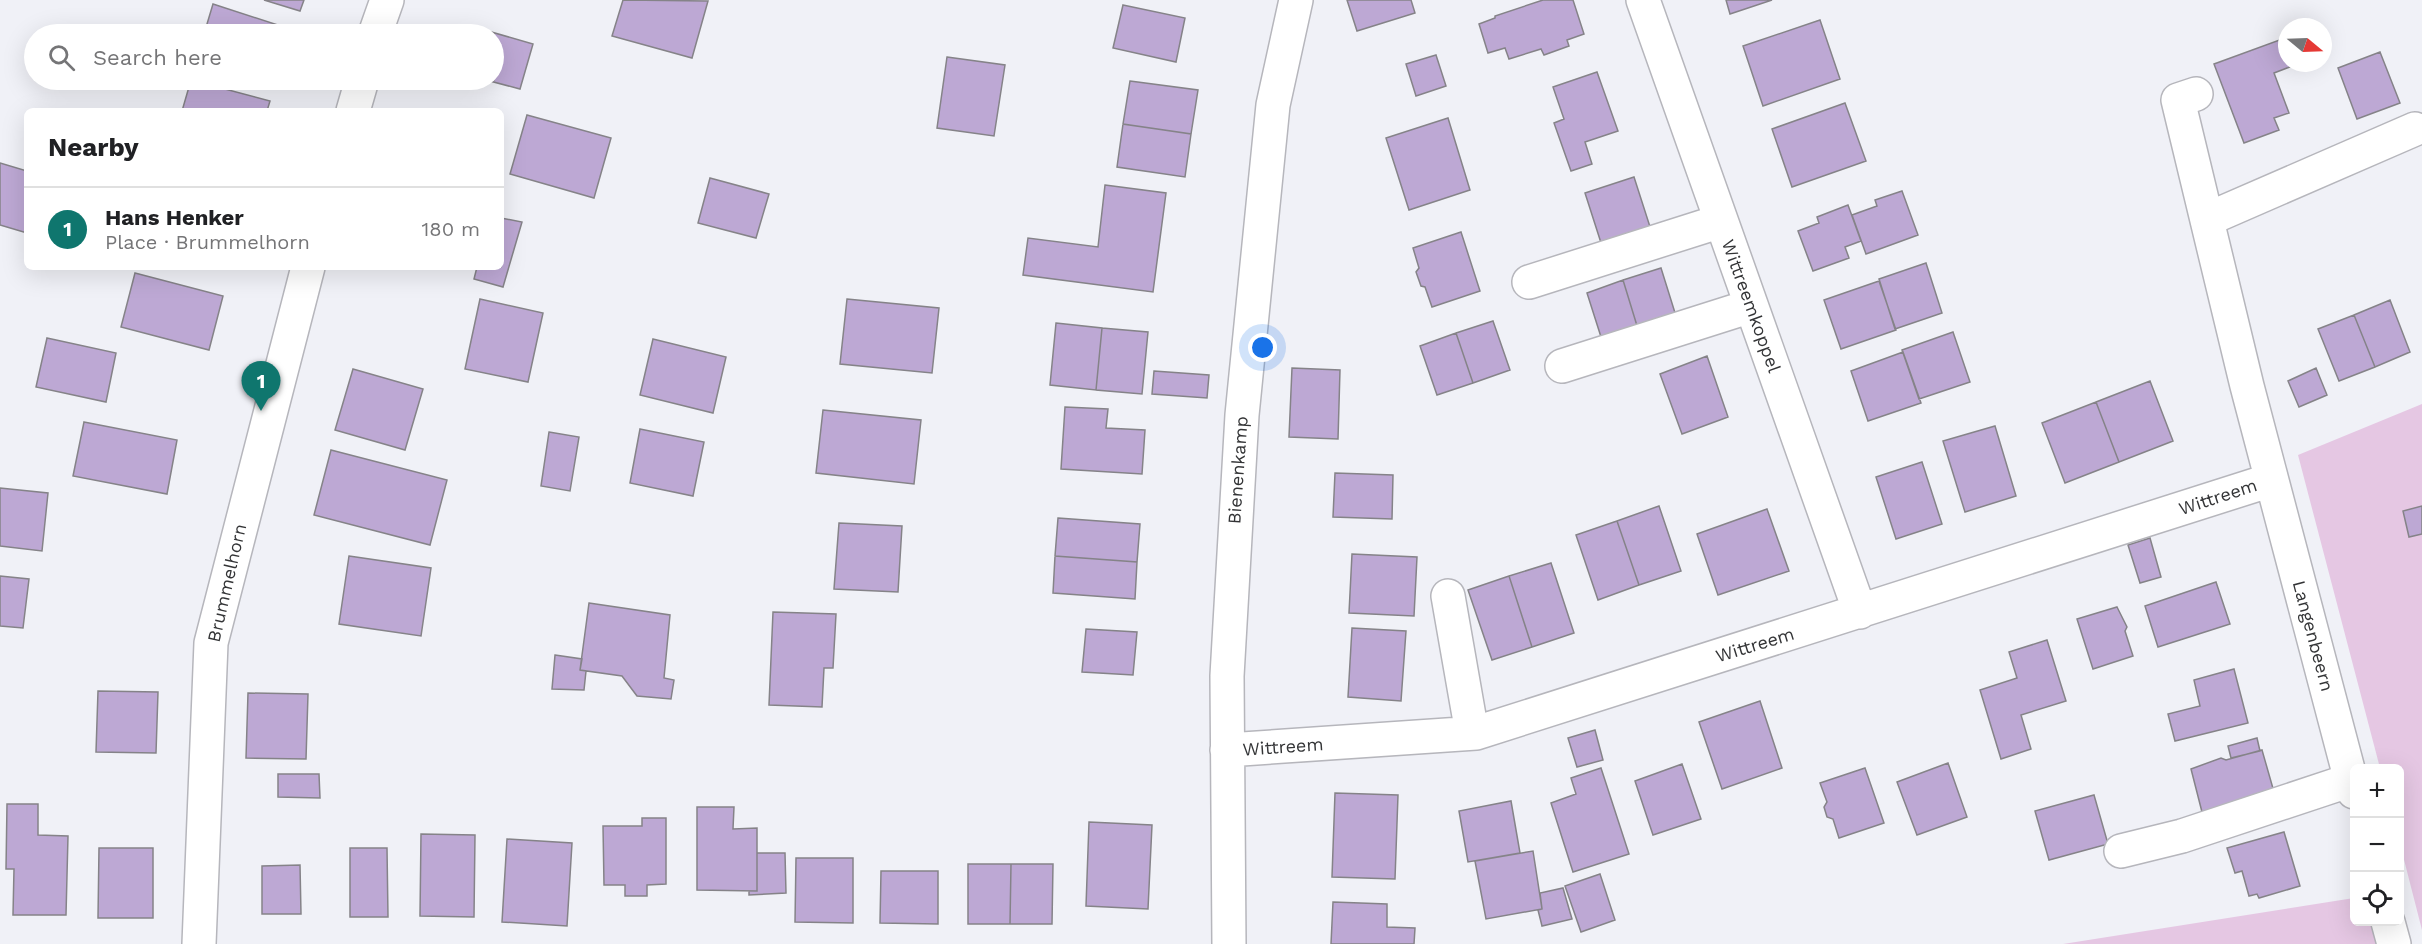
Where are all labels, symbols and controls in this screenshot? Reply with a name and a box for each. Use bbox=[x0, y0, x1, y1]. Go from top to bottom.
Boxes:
north arrow bbox=[2278, 18, 2332, 72]
search box bbox=[24, 24, 504, 90]
icon: search bbox=[45, 41, 78, 74]
text: Search here bbox=[93, 45, 222, 70]
text: Nearby bbox=[48, 132, 139, 162]
text: Hans Henker bbox=[105, 205, 244, 230]
text: 1 bbox=[63, 217, 72, 241]
text: 180 m bbox=[422, 217, 480, 241]
text: Place · Brummelhorn bbox=[105, 230, 310, 254]
street label: Wittreemkoppel bbox=[1718, 236, 1785, 376]
your location bbox=[1248, 333, 1277, 362]
pin: 1 bbox=[242, 362, 280, 411]
street label: Bienenkamp bbox=[1223, 415, 1252, 525]
street label: Wittreem bbox=[2176, 474, 2260, 519]
street label: Brummelhorn bbox=[203, 522, 250, 644]
street label: Langenbeern bbox=[2289, 578, 2338, 694]
street label: Wittreem bbox=[1713, 623, 1797, 666]
street label: Wittreem bbox=[1242, 733, 1324, 760]
map controls bbox=[2350, 764, 2404, 926]
button: + bbox=[2350, 764, 2404, 818]
button: − bbox=[2350, 818, 2404, 872]
button: locate bbox=[2350, 872, 2404, 926]

